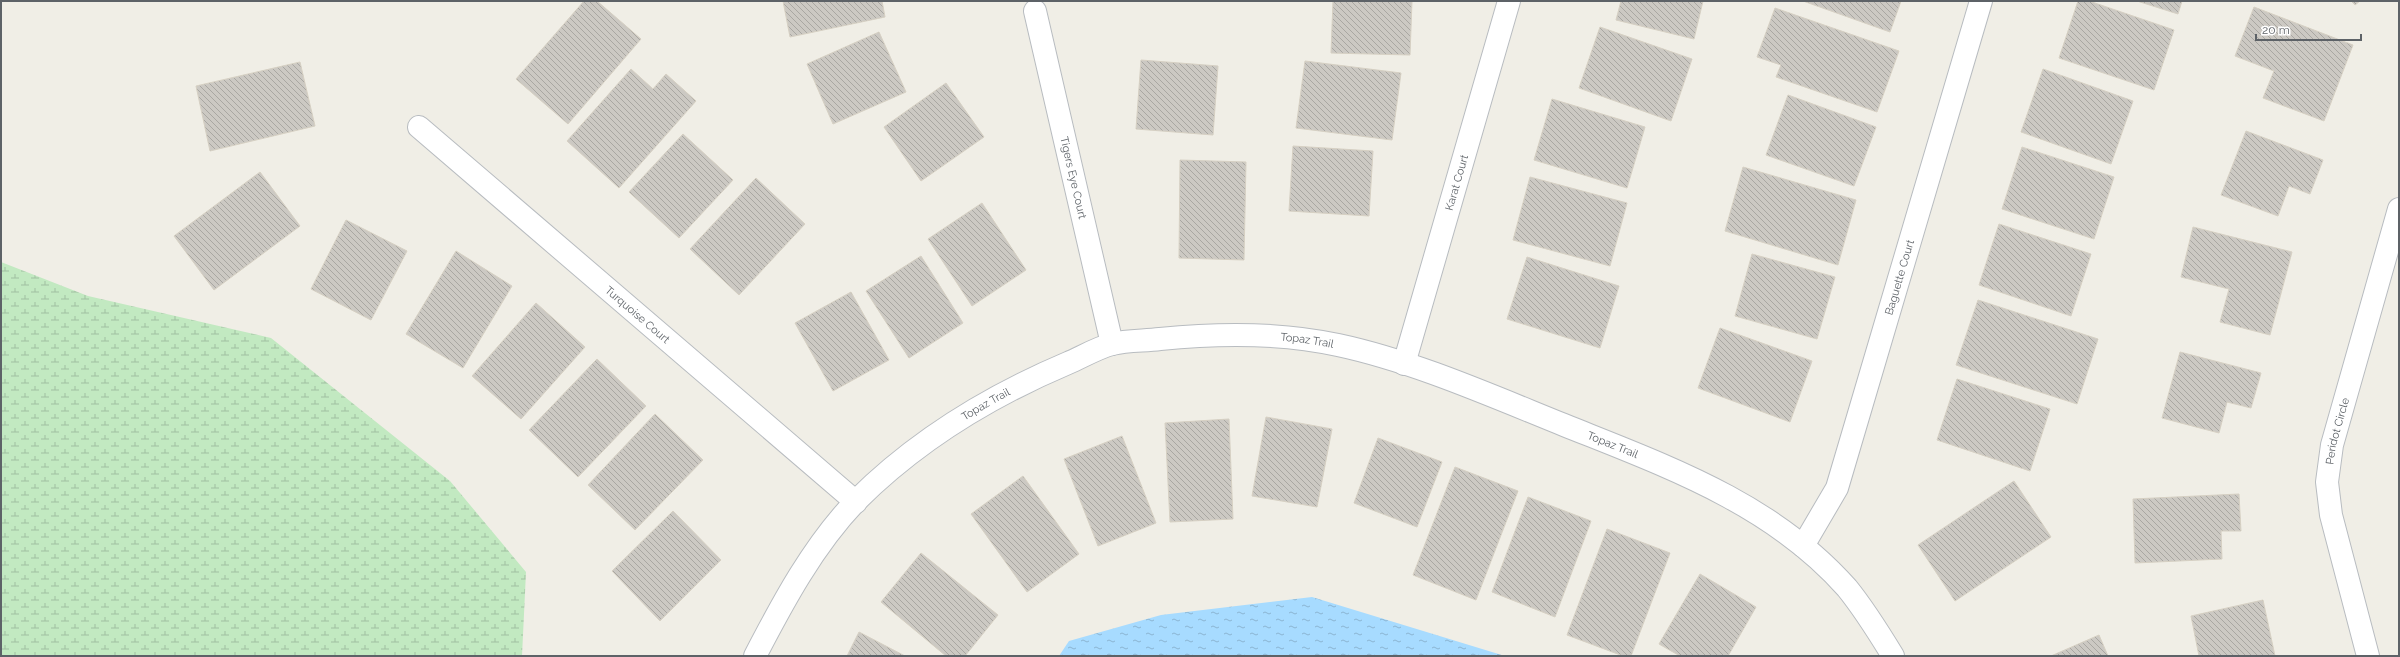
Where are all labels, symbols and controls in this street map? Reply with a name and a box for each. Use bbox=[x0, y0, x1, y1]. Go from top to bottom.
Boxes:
scale bar bbox=[2256, 16, 2361, 42]
text: 20 m bbox=[2262, 23, 2290, 37]
street label: Tigers Eye Court bbox=[1058, 135, 1089, 220]
street label: Karat Court bbox=[1442, 153, 1471, 212]
street label: Baguette Court bbox=[1882, 238, 1917, 316]
street label: Turquoise Court bbox=[603, 283, 673, 346]
street label: Topaz Trail bbox=[1280, 330, 1335, 350]
street label: Topaz Trail bbox=[959, 385, 1012, 423]
street label: Peridot Circle bbox=[2323, 396, 2352, 465]
street label: Topaz Trail bbox=[1586, 429, 1640, 461]

